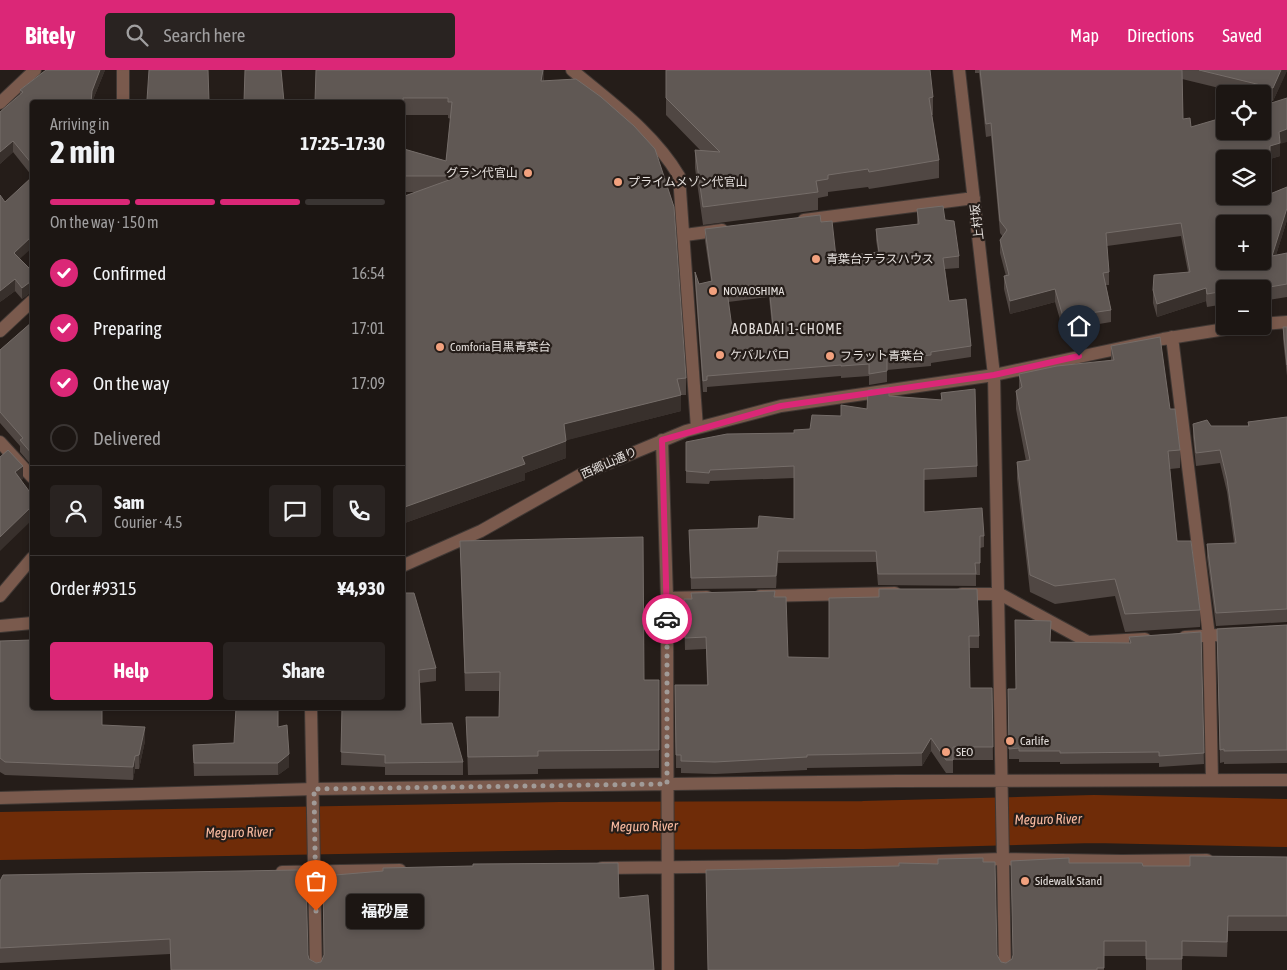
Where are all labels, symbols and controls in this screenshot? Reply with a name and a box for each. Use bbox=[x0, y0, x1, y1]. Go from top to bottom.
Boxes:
search box bbox=[105, 13, 455, 58]
icon: search bbox=[123, 21, 151, 49]
text: Bitely bbox=[25, 22, 75, 49]
text: Search here bbox=[163, 24, 245, 46]
text: Map bbox=[1070, 25, 1099, 46]
text: Directions bbox=[1127, 25, 1194, 46]
text: Saved bbox=[1222, 25, 1262, 46]
map controls bbox=[1216, 85, 1271, 335]
button: locate bbox=[1216, 85, 1271, 140]
text: Arriving in bbox=[50, 115, 110, 133]
text: 17:25–17:30 bbox=[300, 132, 385, 154]
text: 2 min bbox=[50, 133, 115, 170]
button: layers bbox=[1216, 150, 1271, 205]
place label: グラン代官山 bbox=[446, 166, 518, 180]
marker: グラン代官山 bbox=[522, 167, 534, 179]
place label: プライムメゾン代官山 bbox=[628, 175, 748, 189]
marker: プライムメゾン代官山 bbox=[612, 176, 624, 188]
street label: 上村坂 bbox=[968, 203, 986, 241]
text: On the way · 150 m bbox=[50, 213, 159, 231]
button: + bbox=[1216, 215, 1271, 270]
place label: 青葉台テラスハウス bbox=[826, 252, 934, 266]
marker: 青葉台テラスハウス bbox=[810, 253, 822, 265]
icon: check bbox=[50, 259, 78, 287]
text: Confirmed bbox=[93, 262, 166, 284]
text: 16:54 bbox=[352, 264, 385, 282]
button: − bbox=[1216, 280, 1271, 335]
place label: NOVAOSHIMA bbox=[723, 284, 785, 298]
marker: NOVAOSHIMA bbox=[707, 285, 719, 297]
pin bbox=[1058, 305, 1100, 356]
icon: home bbox=[1065, 312, 1093, 340]
icon: check bbox=[50, 314, 78, 342]
text: Preparing bbox=[93, 317, 162, 339]
text: 17:01 bbox=[352, 319, 385, 337]
district label: AOBADAI 1-CHOME bbox=[731, 321, 843, 337]
place label: Comforia目黒青葉台 bbox=[450, 340, 551, 354]
marker: Comforia目黒青葉台 bbox=[434, 341, 446, 353]
place label: ケバルパロ bbox=[730, 348, 790, 362]
marker: ケバルパロ bbox=[714, 349, 726, 361]
place label: フラット青葉台 bbox=[840, 349, 924, 363]
marker: フラット青葉台 bbox=[824, 350, 836, 362]
icon: check bbox=[50, 369, 78, 397]
text: On the way bbox=[93, 372, 170, 394]
text: 17:09 bbox=[352, 374, 385, 392]
text: Delivered bbox=[93, 427, 161, 449]
street label: 西郷山通り bbox=[579, 444, 639, 482]
button: person bbox=[50, 485, 102, 537]
button: chat bbox=[269, 485, 321, 537]
button: phone bbox=[333, 485, 385, 537]
text: Sam bbox=[114, 491, 145, 513]
text: Courier · 4.5 bbox=[114, 513, 183, 531]
text: Order #9315 bbox=[50, 577, 137, 599]
text: ¥4,930 bbox=[337, 577, 385, 599]
courier bbox=[642, 594, 692, 644]
icon: car bbox=[653, 605, 681, 633]
button: Help bbox=[50, 642, 213, 700]
button: Share bbox=[223, 642, 385, 700]
place label: Carlife bbox=[1020, 734, 1049, 748]
marker: Carlife bbox=[1004, 735, 1016, 747]
place label: SEO bbox=[956, 745, 973, 759]
marker: SEO bbox=[940, 746, 952, 758]
water label: Meguro River bbox=[1014, 810, 1083, 828]
water label: Meguro River bbox=[610, 817, 679, 835]
water label: Meguro River bbox=[205, 823, 274, 841]
pin bbox=[295, 860, 337, 911]
icon: bag bbox=[302, 867, 330, 895]
place label: Sidewalk Stand bbox=[1035, 874, 1102, 888]
marker: Sidewalk Stand bbox=[1019, 875, 1031, 887]
callout: 福砂屋 bbox=[346, 894, 424, 928]
text: 福砂屋 bbox=[361, 902, 409, 920]

